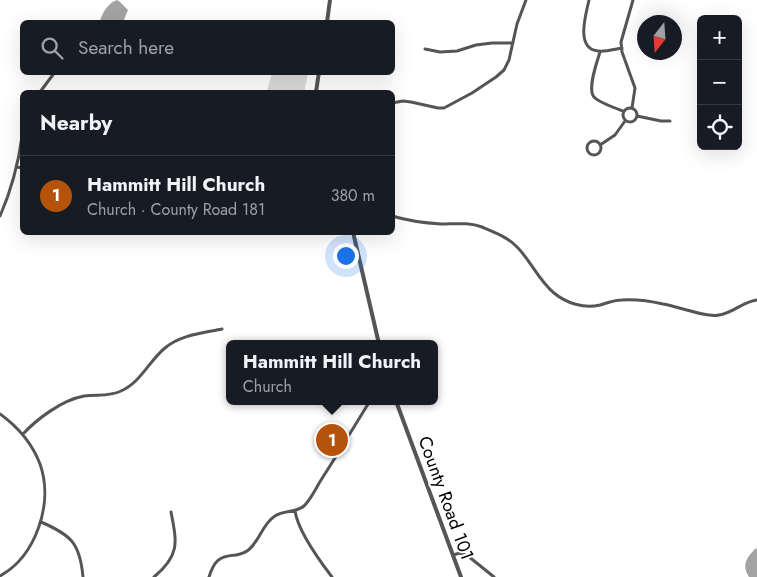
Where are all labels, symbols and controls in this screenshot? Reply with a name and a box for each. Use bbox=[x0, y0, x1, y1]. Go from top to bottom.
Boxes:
north arrow bbox=[637, 15, 682, 60]
map controls bbox=[697, 15, 742, 150]
button: + bbox=[697, 15, 742, 60]
search box bbox=[20, 20, 395, 75]
icon: search bbox=[38, 34, 66, 62]
text: Search here bbox=[78, 34, 174, 61]
button: − bbox=[697, 60, 742, 105]
button: locate bbox=[697, 105, 742, 150]
text: Nearby bbox=[40, 108, 112, 138]
text: Hammitt Hill Church bbox=[87, 171, 265, 198]
text: 1 bbox=[52, 184, 60, 207]
text: 380 m bbox=[331, 184, 375, 207]
text: Church · County Road 181 bbox=[87, 198, 265, 221]
your location bbox=[333, 243, 359, 269]
popup bbox=[226, 340, 438, 405]
text: Hammitt Hill Church bbox=[243, 348, 421, 375]
text: Church bbox=[243, 375, 292, 398]
pin: 1 bbox=[316, 421, 348, 459]
street label: County Road 101 bbox=[412, 433, 480, 563]

